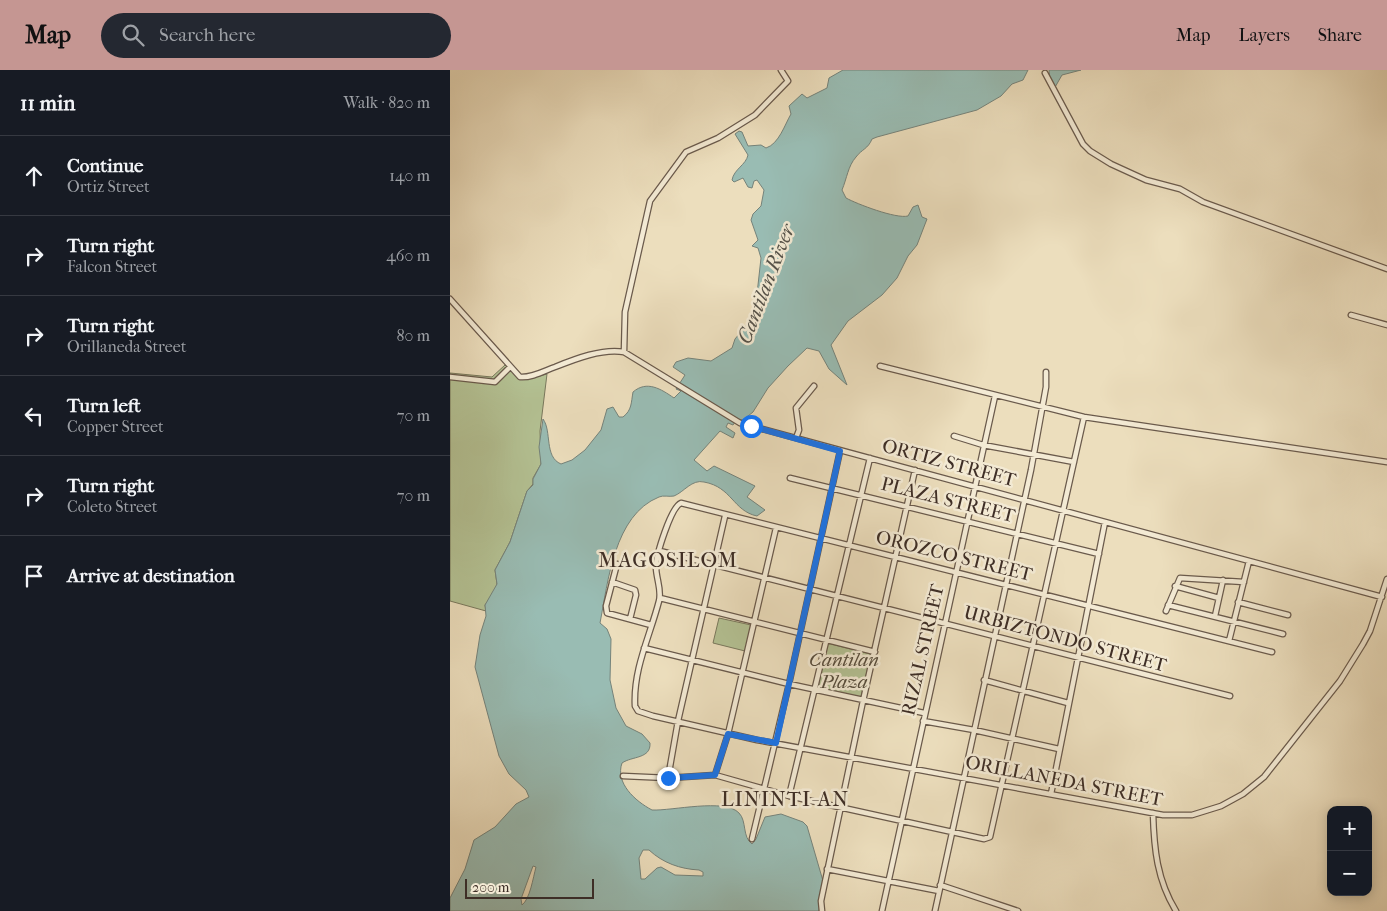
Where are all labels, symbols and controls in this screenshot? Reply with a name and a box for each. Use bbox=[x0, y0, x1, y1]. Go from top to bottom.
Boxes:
search box bbox=[101, 13, 451, 58]
text: Map bbox=[25, 21, 71, 49]
icon: search bbox=[119, 21, 147, 49]
text: Search here bbox=[159, 24, 255, 46]
text: Map bbox=[1176, 25, 1210, 46]
text: Layers bbox=[1238, 25, 1290, 46]
text: Share bbox=[1318, 25, 1362, 46]
text: 11 min bbox=[20, 91, 75, 115]
text: Walk · 820 m bbox=[343, 93, 430, 112]
text: Continue bbox=[67, 155, 143, 177]
icon: ahead bbox=[20, 162, 48, 190]
text: 140 m bbox=[389, 166, 430, 185]
text: Ortiz Street bbox=[67, 177, 150, 196]
water label: Cantilan River bbox=[733, 219, 800, 347]
text: Turn right bbox=[67, 235, 154, 257]
icon: right bbox=[20, 242, 48, 270]
text: 460 m bbox=[386, 246, 430, 265]
text: Falcon Street bbox=[67, 257, 157, 276]
text: Turn right bbox=[67, 315, 154, 337]
icon: right bbox=[20, 322, 48, 350]
text: 80 m bbox=[396, 326, 430, 345]
text: Orillaneda Street bbox=[67, 337, 186, 356]
text: Turn left bbox=[67, 395, 141, 417]
icon: left bbox=[20, 402, 48, 430]
text: 70 m bbox=[397, 406, 430, 425]
route start bbox=[740, 415, 763, 438]
text: Copper Street bbox=[67, 417, 164, 436]
street label: ORTIZ STREET bbox=[880, 435, 1018, 491]
street label: PLAZA STREET bbox=[879, 473, 1017, 527]
text: Turn right bbox=[67, 475, 154, 497]
icon: right bbox=[20, 482, 48, 510]
text: 70 m bbox=[397, 486, 430, 505]
text: Coleto Street bbox=[67, 497, 157, 516]
street label: OROZCO STREET bbox=[874, 526, 1035, 586]
district label: MAGOSILOM bbox=[598, 548, 738, 572]
icon: arrive bbox=[20, 562, 48, 590]
text: Arrive at destination bbox=[67, 565, 235, 587]
street label: RIZAL STREET bbox=[897, 582, 949, 718]
street label: URBIZTONDO STREET bbox=[961, 601, 1169, 677]
park label: Cantilan Plaza bbox=[809, 649, 879, 693]
street label: ORILLANEDA STREET bbox=[964, 751, 1165, 811]
route end bbox=[657, 767, 680, 790]
district label: LININTI-AN bbox=[721, 787, 849, 811]
map controls bbox=[1327, 806, 1372, 896]
button: + bbox=[1327, 806, 1372, 851]
button: − bbox=[1327, 851, 1372, 896]
scale bar bbox=[465, 876, 594, 899]
text: 200 m bbox=[472, 879, 509, 896]

